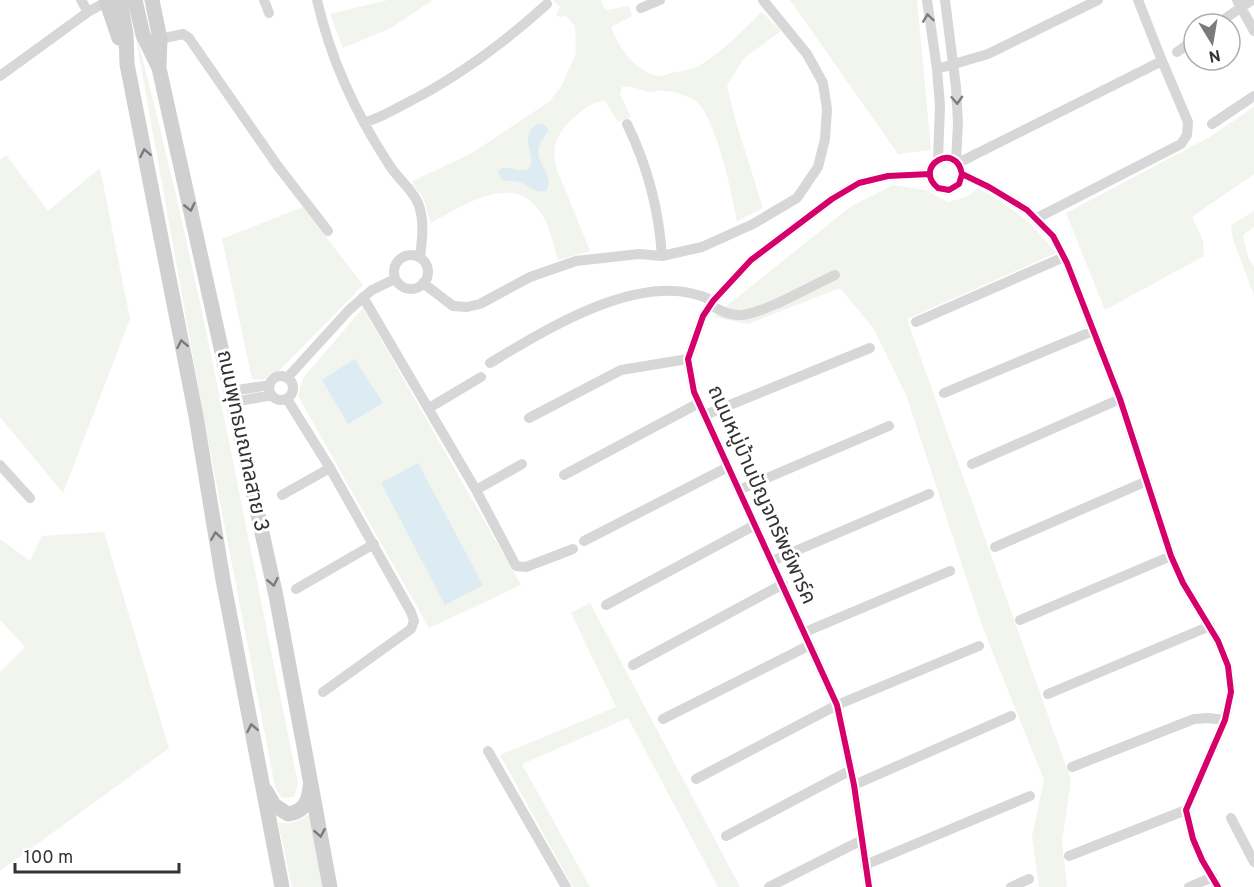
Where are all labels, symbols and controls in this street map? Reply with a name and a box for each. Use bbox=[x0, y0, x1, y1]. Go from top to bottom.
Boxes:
north arrow bbox=[1182, 12, 1242, 72]
one-way arrow bbox=[923, 14, 935, 23]
text: N bbox=[1207, 44, 1222, 66]
one-way arrow bbox=[951, 95, 964, 104]
one-way arrow bbox=[139, 148, 152, 158]
one-way arrow bbox=[183, 201, 196, 211]
one-way arrow bbox=[176, 340, 189, 350]
street label: ถนนพุทธมณฑลสาย 3 bbox=[210, 348, 274, 534]
street label: ถนนหมู่บ้านปัญจทรัพย์พาร์ค bbox=[700, 381, 822, 609]
one-way arrow bbox=[210, 532, 223, 542]
one-way arrow bbox=[266, 576, 279, 586]
one-way arrow bbox=[246, 723, 259, 733]
one-way arrow bbox=[313, 827, 326, 837]
scale bar bbox=[15, 836, 178, 874]
text: 100 m bbox=[24, 847, 73, 870]

